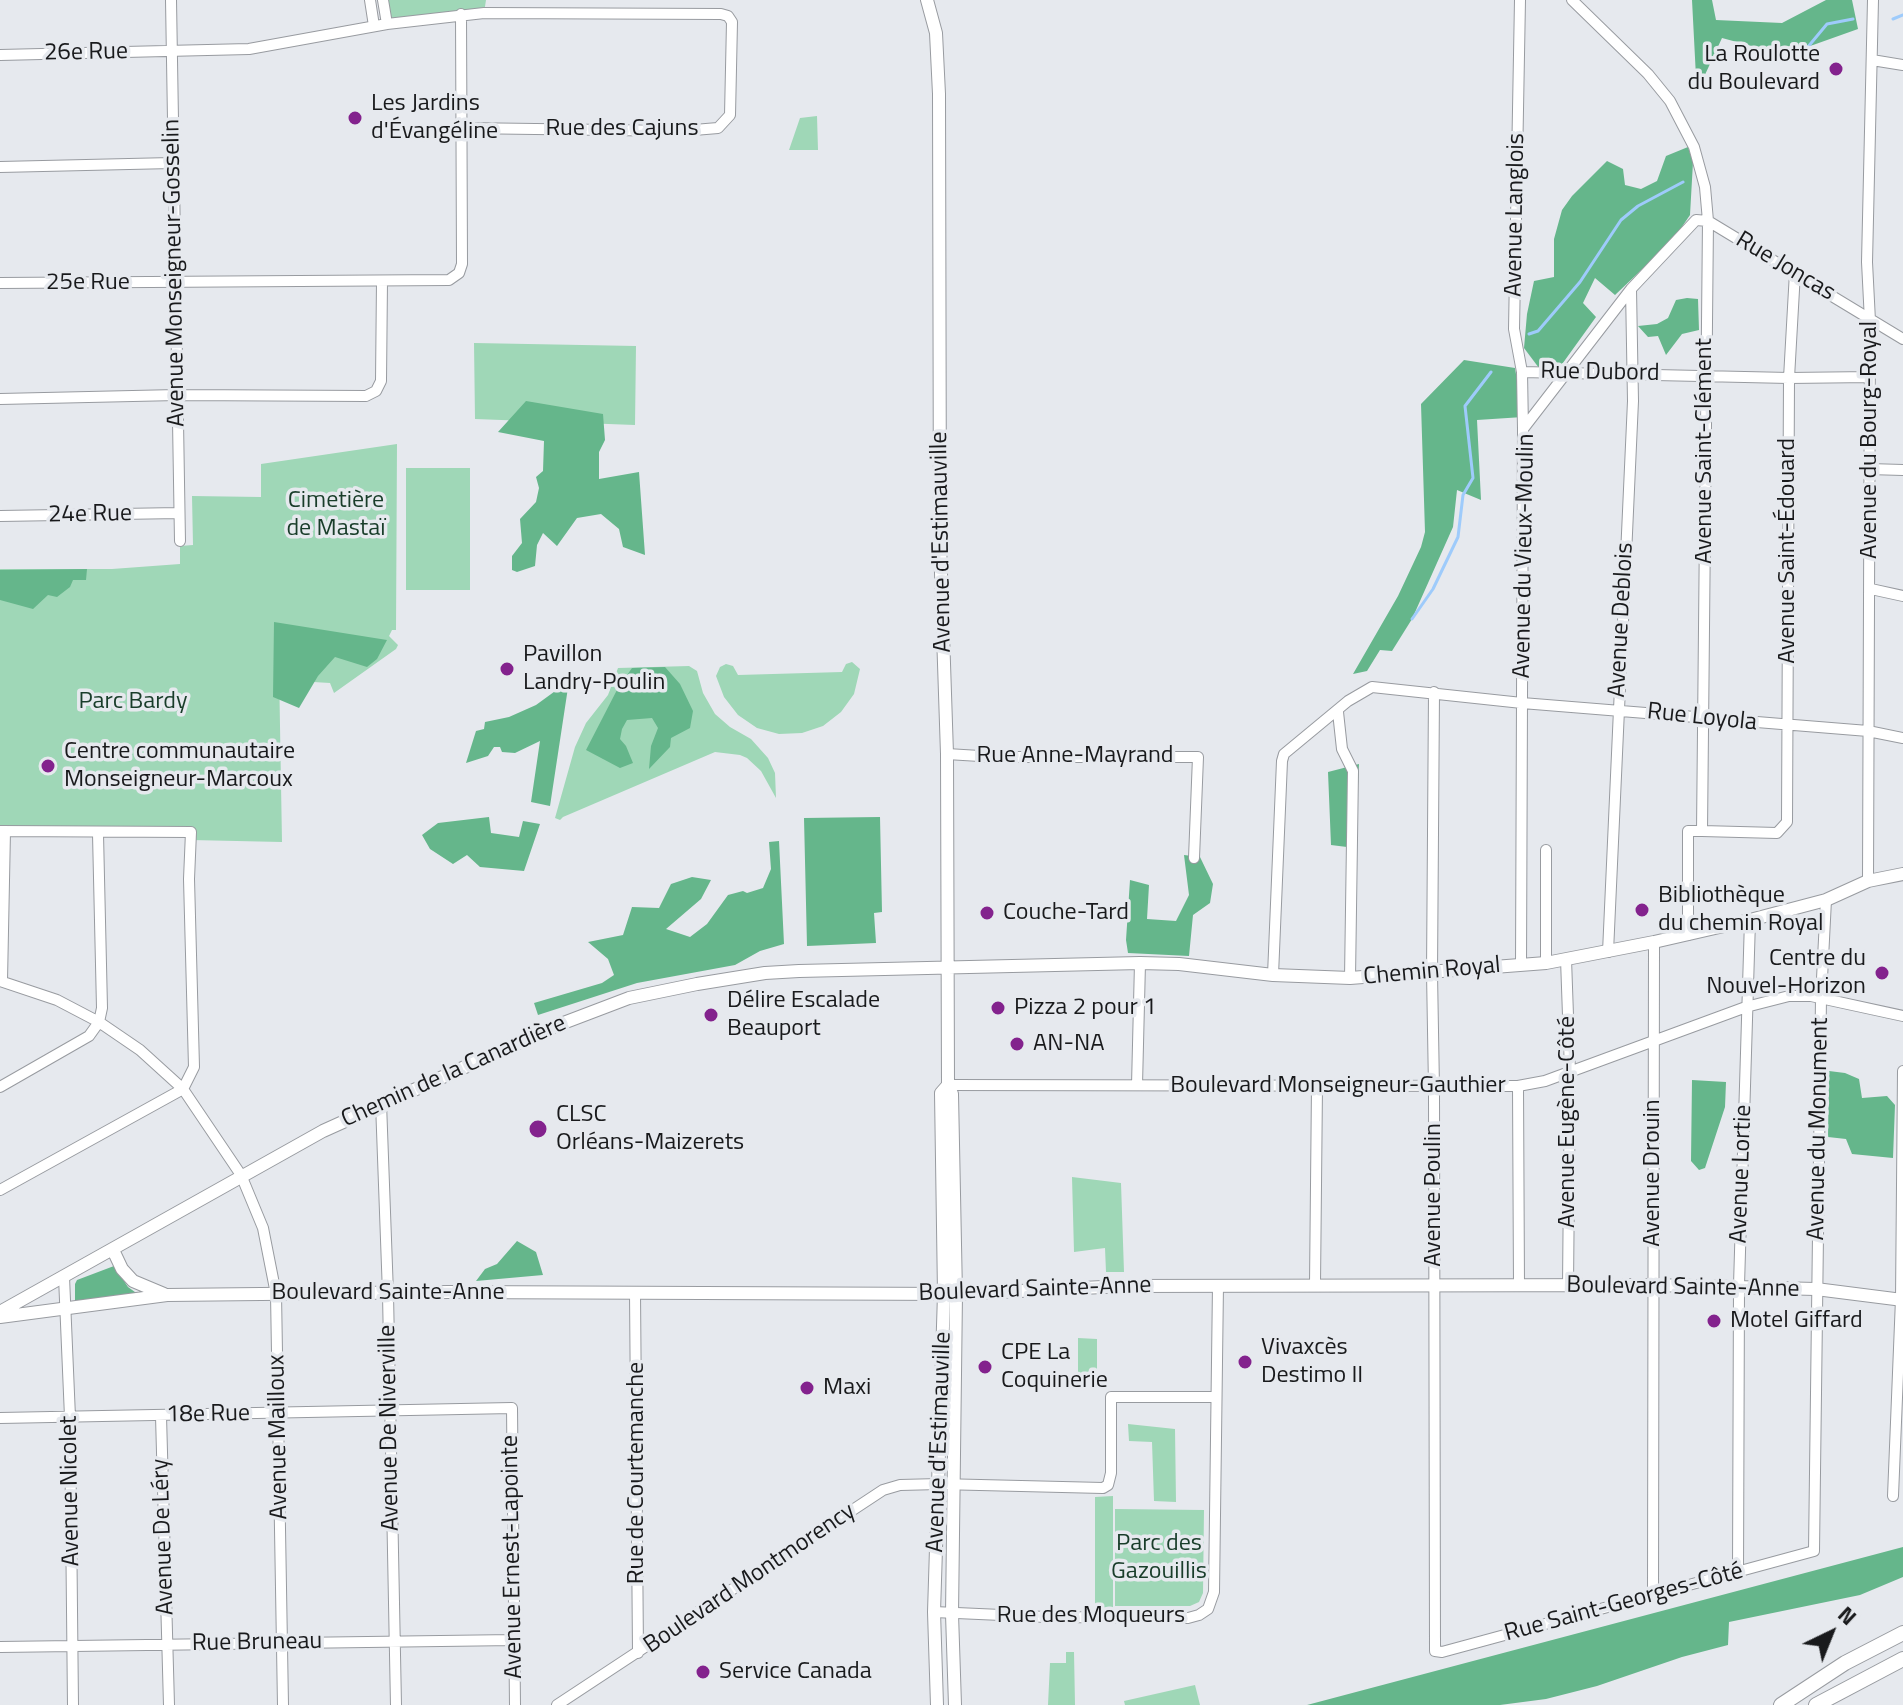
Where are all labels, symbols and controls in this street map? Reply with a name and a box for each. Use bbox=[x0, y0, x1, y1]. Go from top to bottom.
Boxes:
street label: 26e Rue bbox=[44, 38, 128, 68]
place label: La Roulotte du Boulevard bbox=[1688, 41, 1820, 97]
marker: La Roulotte du Boulevard bbox=[1827, 60, 1845, 78]
place label: Les Jardins d'Évangéline bbox=[371, 90, 498, 146]
marker: Les Jardins d'Évangéline bbox=[346, 109, 364, 127]
street label: Rue des Cajuns bbox=[545, 115, 699, 143]
street label: Avenue Monseigneur-Gosselin bbox=[158, 119, 192, 427]
street label: Avenue Langlois bbox=[1500, 133, 1532, 297]
street label: Rue Joncas bbox=[1730, 226, 1840, 308]
street label: 25e Rue bbox=[46, 269, 130, 297]
street label: Avenue du Bourg-Royal bbox=[1856, 321, 1884, 559]
street label: Avenue Saint-Clément bbox=[1691, 338, 1719, 564]
street label: Rue Dubord bbox=[1540, 358, 1660, 388]
street label: Avenue d'Estimauville bbox=[926, 431, 958, 653]
street label: Avenue du Vieux-Moulin bbox=[1508, 433, 1542, 679]
street label: Avenue Saint-Édouard bbox=[1774, 438, 1802, 664]
park label: Cimetière de Mastaï bbox=[286, 487, 386, 543]
street label: 24e Rue bbox=[48, 500, 132, 530]
street label: Avenue Deblois bbox=[1604, 542, 1640, 698]
place label: Pavillon Landry-Poulin bbox=[523, 641, 665, 697]
marker: Pavillon Landry-Poulin bbox=[498, 660, 516, 678]
park label: Parc Bardy bbox=[78, 688, 188, 716]
street label: Rue Loyola bbox=[1646, 698, 1758, 738]
place label: Centre communautaire Monseigneur-Marcoux bbox=[64, 738, 295, 794]
street label: Rue Anne-Mayrand bbox=[976, 742, 1174, 770]
marker: Centre communautaire Monseigneur-Marcoux bbox=[39, 757, 57, 775]
place label: Bibliothèque du chemin Royal bbox=[1658, 882, 1824, 938]
place label: Couche-Tard bbox=[1003, 899, 1129, 927]
marker: Bibliothèque du chemin Royal bbox=[1633, 901, 1651, 919]
marker: Couche-Tard bbox=[978, 904, 996, 922]
place label: Centre du Nouvel-Horizon bbox=[1706, 945, 1866, 1001]
street label: Chemin Royal bbox=[1362, 952, 1502, 992]
marker: Centre du Nouvel-Horizon bbox=[1873, 964, 1891, 982]
place label: Délire Escalade Beauport bbox=[727, 987, 880, 1043]
place label: Pizza 2 pour 1 bbox=[1014, 994, 1156, 1022]
marker: Pizza 2 pour 1 bbox=[989, 999, 1007, 1017]
marker: Délire Escalade Beauport bbox=[702, 1006, 720, 1024]
street label: Chemin de la Canardière bbox=[337, 1009, 571, 1135]
street label: Avenue Eugène-Côté bbox=[1554, 1016, 1582, 1228]
street label: Avenue du Monument bbox=[1803, 1017, 1835, 1241]
place label: AN-NA bbox=[1033, 1030, 1105, 1058]
marker: AN-NA bbox=[1008, 1035, 1026, 1053]
street label: Boulevard Monseigneur-Gauthier bbox=[1170, 1072, 1506, 1100]
street label: Avenue Drouin bbox=[1639, 1099, 1667, 1247]
place label: CLSC Orléans-Maizerets bbox=[556, 1101, 744, 1157]
street label: Avenue Lortie bbox=[1725, 1104, 1759, 1244]
marker: CLSC Orléans-Maizerets bbox=[527, 1118, 549, 1140]
street label: Avenue Poulin bbox=[1420, 1123, 1448, 1267]
street label: Boulevard Sainte-Anne bbox=[918, 1272, 1152, 1308]
street label: Boulevard Sainte-Anne bbox=[1566, 1272, 1800, 1304]
street label: Boulevard Sainte-Anne bbox=[271, 1279, 505, 1307]
place label: Motel Giffard bbox=[1730, 1307, 1863, 1335]
marker: Motel Giffard bbox=[1705, 1312, 1723, 1330]
street label: Avenue De Niverville bbox=[374, 1325, 406, 1531]
street label: Avenue d'Estimauville bbox=[922, 1331, 958, 1553]
place label: Vivaxcès Destimo II bbox=[1261, 1334, 1363, 1390]
place label: CPE La Coquinerie bbox=[1001, 1339, 1108, 1395]
marker: Vivaxcès Destimo II bbox=[1236, 1353, 1254, 1371]
street label: Avenue Mailloux bbox=[263, 1354, 295, 1520]
marker: CPE La Coquinerie bbox=[976, 1358, 994, 1376]
street label: Rue de Courtemanche bbox=[623, 1362, 651, 1584]
place label: Maxi bbox=[823, 1374, 871, 1402]
marker: Maxi bbox=[798, 1379, 816, 1397]
street label: 18e Rue bbox=[166, 1400, 250, 1430]
street label: Avenue Nicolet bbox=[55, 1415, 87, 1567]
street label: Avenue Ernest-Lapointe bbox=[496, 1435, 530, 1679]
street label: Avenue De Léry bbox=[147, 1458, 181, 1616]
street label: Boulevard Montmorency bbox=[639, 1497, 861, 1661]
park label: Parc des Gazouillis bbox=[1111, 1530, 1207, 1586]
street label: Rue Saint-Georges-Côté bbox=[1502, 1557, 1746, 1649]
north arrow bbox=[1791, 1593, 1871, 1673]
text: N bbox=[1830, 1598, 1865, 1633]
street label: Rue des Moqueurs bbox=[997, 1602, 1185, 1630]
street label: Rue Bruneau bbox=[192, 1627, 322, 1659]
place label: Service Canada bbox=[719, 1658, 872, 1686]
marker: Service Canada bbox=[694, 1663, 712, 1681]

